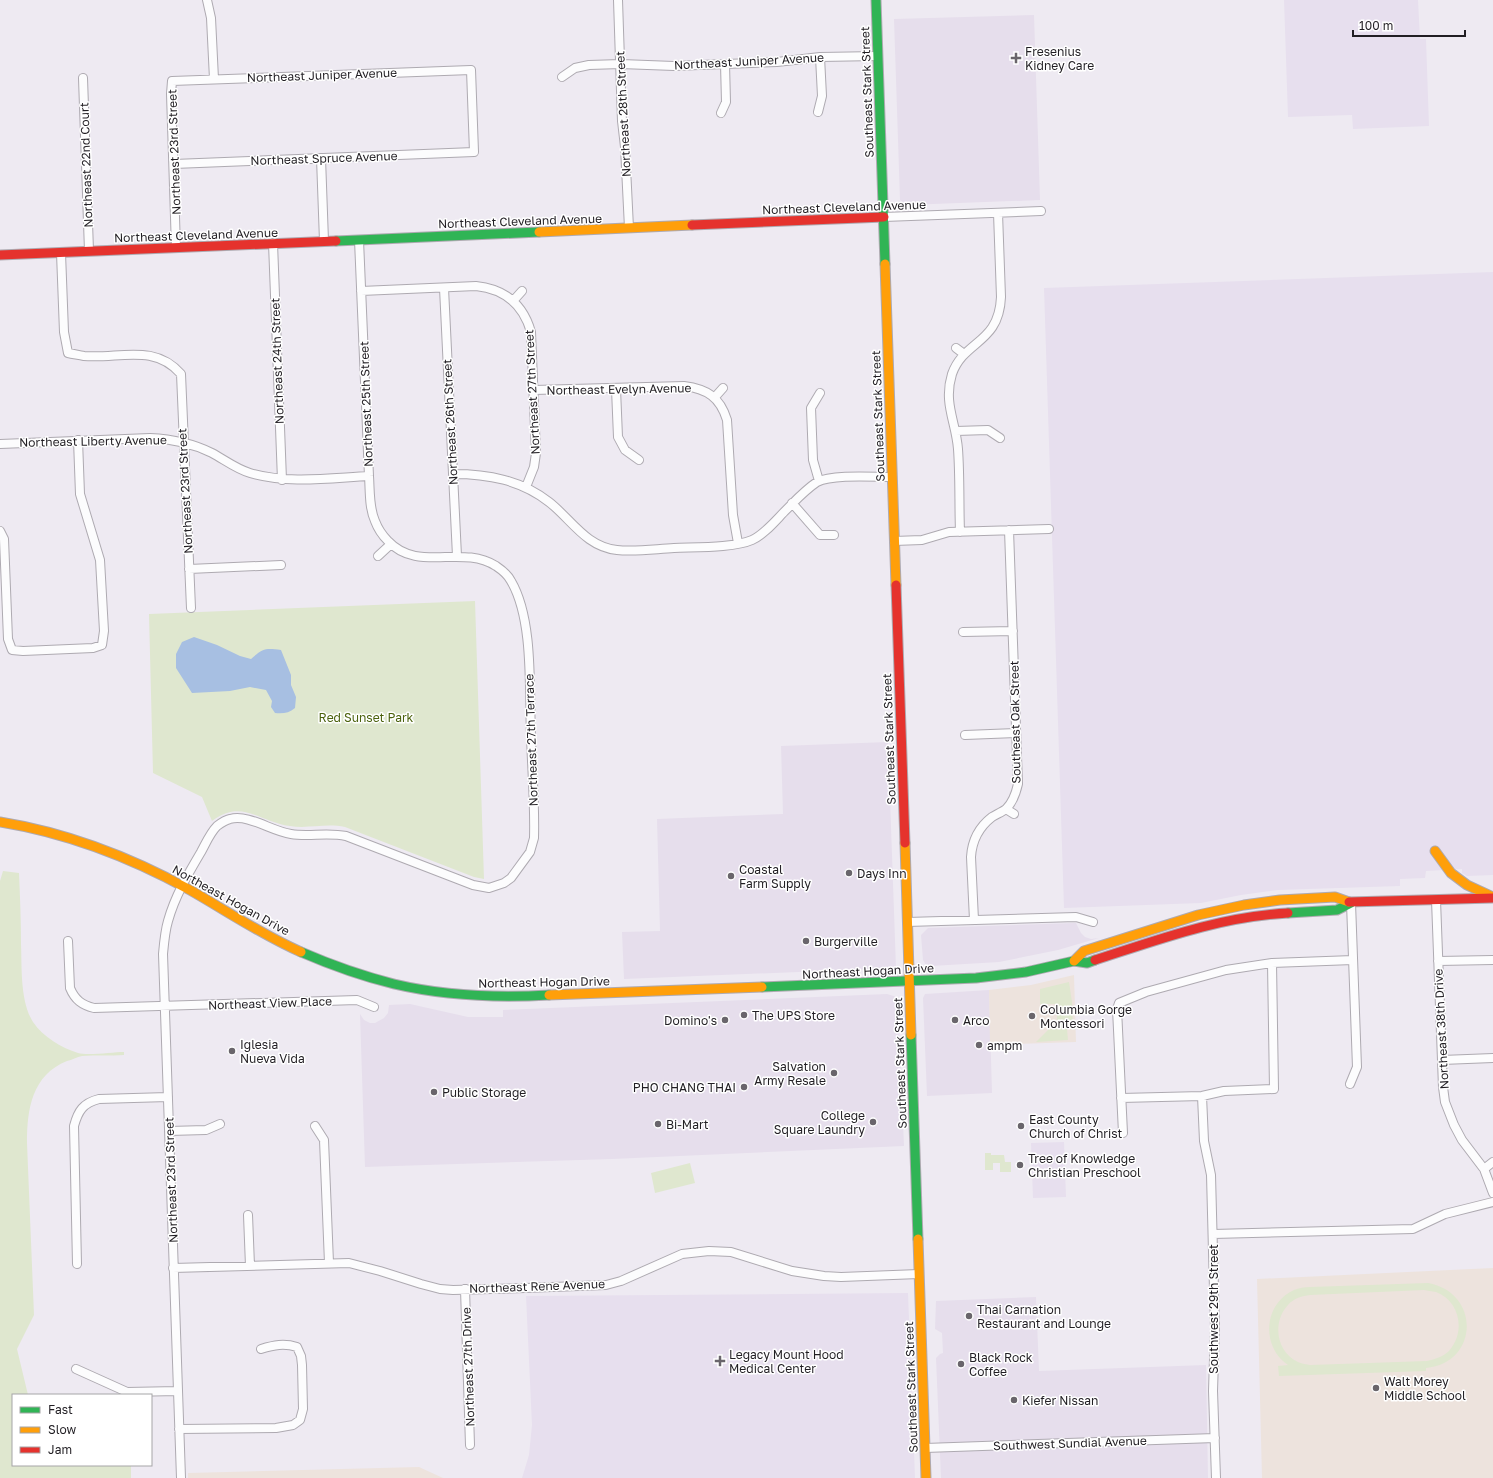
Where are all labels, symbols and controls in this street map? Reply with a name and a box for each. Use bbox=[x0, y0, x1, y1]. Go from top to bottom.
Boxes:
scale bar bbox=[1353, 12, 1465, 38]
text: 100 m bbox=[1359, 18, 1393, 33]
street label: Southeast Stark Street bbox=[857, 26, 877, 158]
place label: Fresenius Kidney Care bbox=[1025, 44, 1094, 73]
street label: Northeast 28th Street bbox=[612, 50, 634, 177]
street label: Northeast Juniper Avenue bbox=[674, 50, 824, 72]
marker: Fresenius Kidney Care bbox=[1010, 52, 1022, 64]
street label: Northeast Juniper Avenue bbox=[247, 65, 397, 85]
street label: Northeast 23rd Street bbox=[164, 89, 184, 215]
street label: Northeast 22nd Court bbox=[76, 102, 96, 228]
street label: Northeast Spruce Avenue bbox=[250, 148, 398, 168]
street label: Northeast Cleveland Avenue bbox=[762, 197, 926, 217]
street label: Northeast Cleveland Avenue bbox=[438, 211, 602, 231]
street label: Northeast Cleveland Avenue bbox=[114, 225, 278, 245]
street label: Northeast 24th Street bbox=[267, 297, 287, 424]
street label: Northeast 27th Street bbox=[521, 329, 543, 455]
street label: Northeast 25th Street bbox=[356, 341, 376, 467]
street label: Southeast Stark Street bbox=[868, 350, 888, 482]
street label: Northeast 26th Street bbox=[439, 358, 461, 485]
street label: Northeast Evelyn Avenue bbox=[546, 380, 692, 398]
street label: Northeast 23rd Street bbox=[174, 428, 196, 554]
street label: Northeast Liberty Avenue bbox=[19, 432, 167, 450]
street label: Southeast Oak Street bbox=[1006, 660, 1024, 784]
street label: Northeast 27th Terrace bbox=[521, 673, 541, 807]
street label: Southeast Stark Street bbox=[879, 673, 899, 805]
park label: Red Sunset Park bbox=[319, 710, 414, 725]
street label: Northeast Hogan Drive bbox=[170, 861, 292, 939]
place label: Coastal Farm Supply bbox=[739, 862, 811, 891]
place label: Days Inn bbox=[857, 866, 907, 881]
marker: Days Inn bbox=[844, 868, 854, 878]
marker: Coastal Farm Supply bbox=[726, 871, 736, 881]
place label: Burgerville bbox=[814, 934, 878, 949]
marker: Burgerville bbox=[801, 936, 811, 946]
street label: Northeast Hogan Drive bbox=[802, 960, 934, 982]
street label: Northeast 38th Drive bbox=[1430, 968, 1452, 1090]
street label: Northeast Hogan Drive bbox=[478, 973, 610, 991]
street label: Northeast View Place bbox=[208, 993, 332, 1013]
street label: Southeast Stark Street bbox=[890, 997, 910, 1129]
place label: Columbia Gorge Montessori bbox=[1040, 1002, 1132, 1031]
place label: The UPS Store bbox=[752, 1008, 835, 1023]
marker: The UPS Store bbox=[739, 1010, 749, 1020]
marker: Columbia Gorge Montessori bbox=[1027, 1011, 1037, 1021]
place label: Domino's bbox=[664, 1013, 717, 1028]
place label: Arco bbox=[963, 1013, 989, 1028]
marker: Domino's bbox=[720, 1015, 730, 1025]
marker: Arco bbox=[950, 1015, 960, 1025]
place label: Iglesia Nueva Vida bbox=[240, 1037, 305, 1066]
place label: ampm bbox=[987, 1038, 1022, 1053]
marker: ampm bbox=[974, 1040, 984, 1050]
marker: Iglesia Nueva Vida bbox=[227, 1046, 237, 1056]
place label: Salvation Army Resale bbox=[754, 1059, 826, 1088]
marker: Salvation Army Resale bbox=[829, 1068, 839, 1078]
place label: PHO CHANG THAI bbox=[633, 1080, 736, 1095]
marker: PHO CHANG THAI bbox=[739, 1082, 749, 1092]
place label: Public Storage bbox=[442, 1085, 526, 1100]
marker: Public Storage bbox=[429, 1087, 439, 1097]
place label: College Square Laundry bbox=[774, 1108, 865, 1137]
place label: East County Church of Christ bbox=[1029, 1112, 1123, 1141]
street label: Northeast 23rd Street bbox=[161, 1117, 181, 1243]
place label: Bi-Mart bbox=[666, 1117, 709, 1132]
marker: College Square Laundry bbox=[868, 1117, 878, 1127]
marker: Bi-Mart bbox=[653, 1119, 663, 1129]
marker: East County Church of Christ bbox=[1016, 1121, 1026, 1131]
place label: Tree of Knowledge Christian Preschool bbox=[1028, 1151, 1141, 1180]
marker: Tree of Knowledge Christian Preschool bbox=[1015, 1160, 1025, 1170]
street label: Southwest 29th Street bbox=[1206, 1244, 1221, 1374]
street label: Northeast Rene Avenue bbox=[469, 1276, 605, 1296]
place label: Thai Carnation Restaurant and Lounge bbox=[977, 1302, 1111, 1331]
street label: Northeast 27th Drive bbox=[458, 1307, 478, 1427]
marker: Thai Carnation Restaurant and Lounge bbox=[964, 1311, 974, 1321]
street label: Southeast Stark Street bbox=[901, 1321, 921, 1453]
place label: Legacy Mount Hood Medical Center bbox=[729, 1347, 844, 1376]
place label: Black Rock Coffee bbox=[969, 1350, 1033, 1379]
marker: Legacy Mount Hood Medical Center bbox=[714, 1355, 726, 1367]
marker: Black Rock Coffee bbox=[956, 1359, 966, 1369]
place label: Walt Morey Middle School bbox=[1384, 1374, 1466, 1403]
marker: Walt Morey Middle School bbox=[1371, 1383, 1381, 1393]
place label: Kiefer Nissan bbox=[1022, 1393, 1098, 1408]
legend bbox=[12, 1394, 152, 1466]
marker: Kiefer Nissan bbox=[1009, 1395, 1019, 1405]
text: Fast bbox=[48, 1402, 73, 1417]
text: Slow bbox=[48, 1422, 76, 1437]
street label: Southwest Sundial Avenue bbox=[993, 1433, 1147, 1453]
text: Jam bbox=[48, 1442, 72, 1457]

